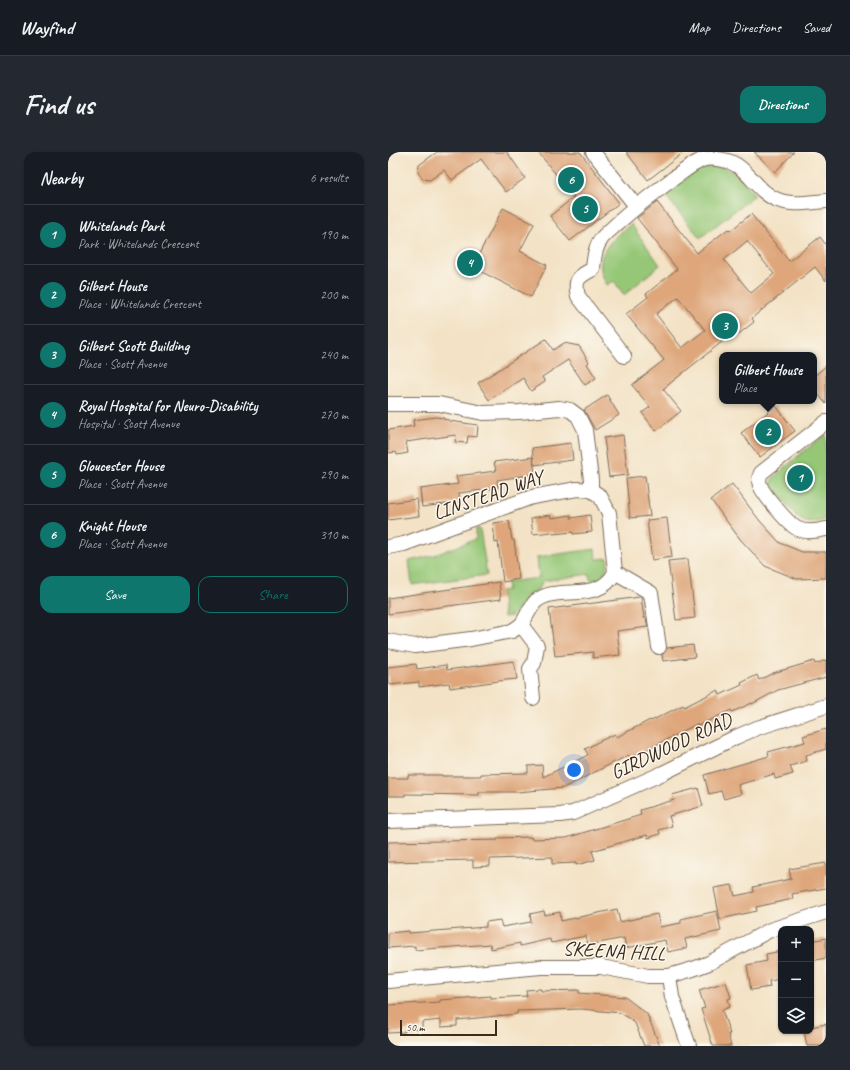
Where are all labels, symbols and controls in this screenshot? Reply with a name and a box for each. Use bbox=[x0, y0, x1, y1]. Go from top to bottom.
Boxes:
text: Wayfind bbox=[20, 16, 73, 40]
text: Map bbox=[689, 19, 710, 36]
text: Directions bbox=[732, 19, 781, 36]
text: Saved bbox=[803, 19, 830, 36]
button: Directions bbox=[740, 86, 826, 123]
text: Find us bbox=[24, 87, 94, 122]
pin: 6 bbox=[558, 165, 584, 195]
text: Nearby bbox=[40, 168, 83, 189]
text: 6 results bbox=[310, 170, 348, 186]
pin: 5 bbox=[572, 194, 598, 224]
text: Whitelands Park bbox=[78, 217, 164, 236]
text: 1 bbox=[50, 227, 56, 243]
text: 190 m bbox=[320, 227, 348, 243]
text: Park · Whitelands Crescent bbox=[78, 236, 199, 252]
pin: 4 bbox=[457, 248, 483, 278]
text: Gilbert House bbox=[78, 277, 147, 296]
text: 2 bbox=[50, 287, 56, 303]
text: 200 m bbox=[320, 287, 348, 303]
text: Place · Whitelands Crescent bbox=[78, 296, 201, 312]
pin: 3 bbox=[712, 311, 738, 341]
text: Gilbert Scott Building bbox=[78, 337, 189, 356]
text: 3 bbox=[50, 347, 56, 363]
text: 240 m bbox=[320, 347, 348, 363]
popup bbox=[719, 352, 817, 404]
text: Place · Scott Avenue bbox=[78, 356, 166, 372]
text: Gilbert House bbox=[734, 361, 802, 380]
text: Place bbox=[734, 380, 756, 396]
text: Royal Hospital for Neuro-Disability bbox=[78, 397, 258, 416]
text: 4 bbox=[50, 407, 56, 423]
text: 270 m bbox=[320, 407, 348, 423]
text: Hospital · Scott Avenue bbox=[78, 416, 179, 432]
pin: 2 bbox=[755, 417, 781, 447]
text: Gloucester House bbox=[78, 457, 164, 476]
street label: LINSTEAD WAY bbox=[430, 463, 550, 525]
pin: 1 bbox=[787, 463, 813, 493]
text: 5 bbox=[50, 467, 56, 483]
text: 290 m bbox=[320, 467, 348, 483]
text: Place · Scott Avenue bbox=[78, 476, 166, 492]
text: Knight House bbox=[78, 517, 146, 536]
text: 6 bbox=[50, 527, 56, 543]
text: 310 m bbox=[320, 527, 348, 543]
text: Place · Scott Avenue bbox=[78, 536, 166, 552]
button: Save bbox=[40, 576, 190, 613]
button: Share bbox=[198, 576, 348, 613]
street label: GIRDWOOD ROAD bbox=[607, 706, 737, 785]
your location bbox=[564, 760, 584, 780]
map controls bbox=[778, 926, 814, 1034]
button: + bbox=[778, 926, 814, 962]
street label: SKEENA HILL bbox=[562, 936, 666, 966]
button: − bbox=[778, 962, 814, 998]
button: layers bbox=[778, 998, 814, 1034]
scale bar bbox=[400, 1018, 497, 1037]
text: 50 m bbox=[406, 1020, 425, 1034]

